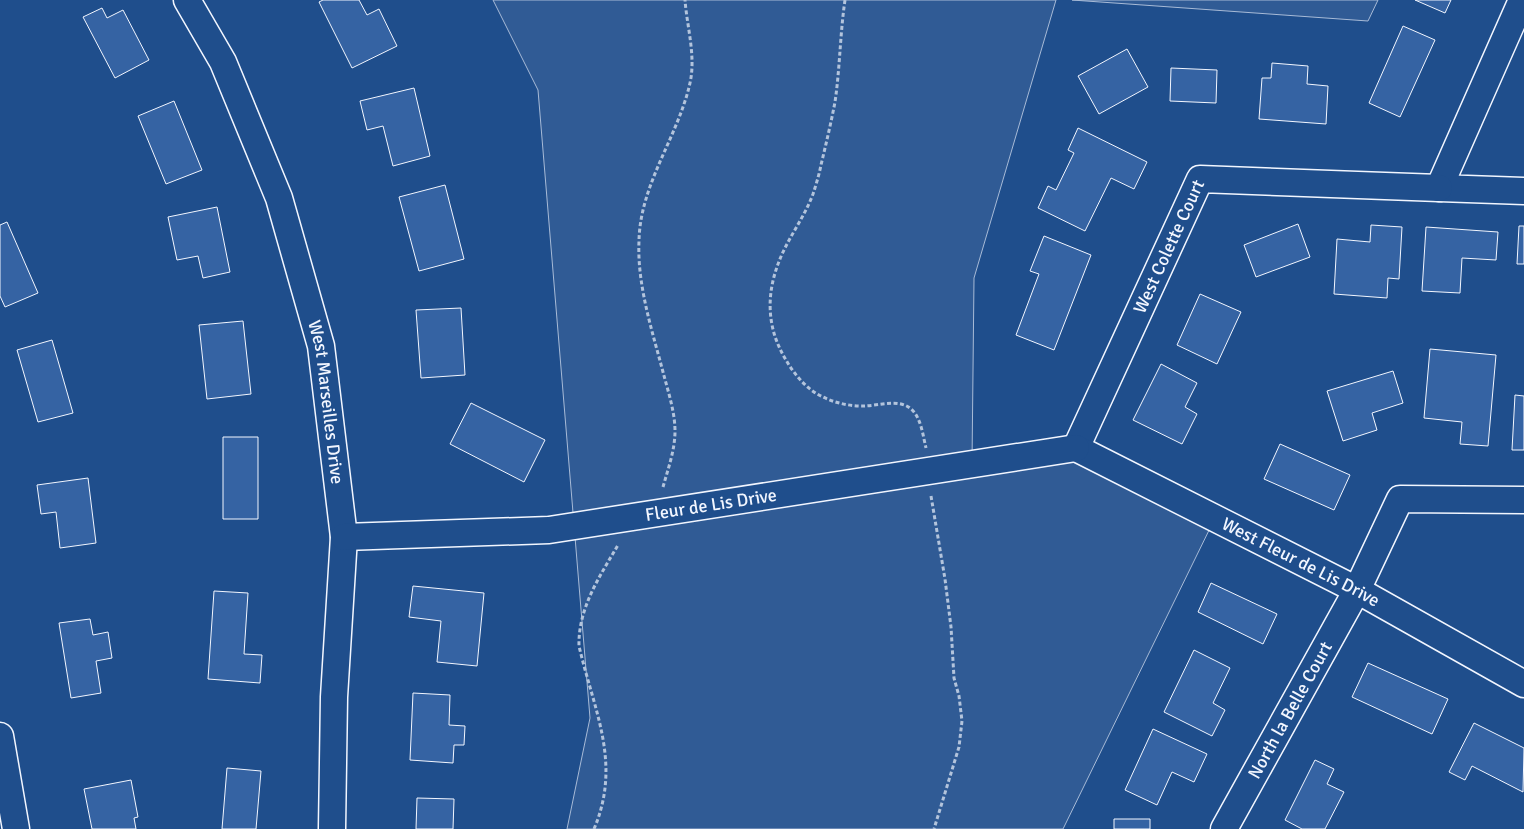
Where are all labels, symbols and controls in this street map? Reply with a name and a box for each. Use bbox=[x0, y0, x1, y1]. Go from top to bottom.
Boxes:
street label: West Colette Court bbox=[1129, 176, 1209, 317]
street label: West Marseilles Drive bbox=[303, 318, 349, 485]
street label: Fleur de Lis Drive bbox=[644, 484, 778, 526]
street label: West Fleur de Lis Drive bbox=[1218, 513, 1384, 612]
street label: North la Belle Court bbox=[1243, 638, 1337, 783]

